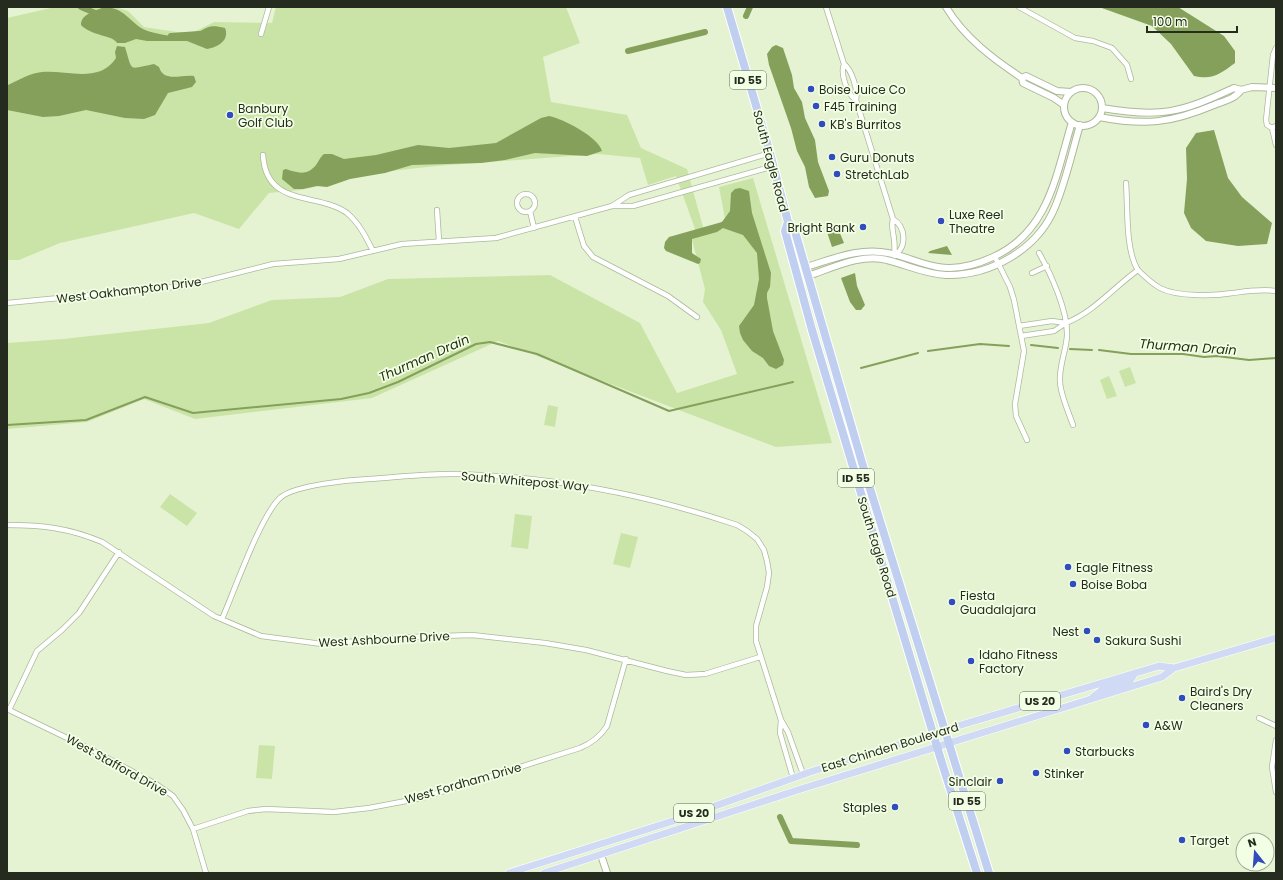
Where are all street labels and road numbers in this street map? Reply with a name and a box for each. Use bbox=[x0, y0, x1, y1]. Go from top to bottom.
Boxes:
road number: ID 55 bbox=[730, 71, 766, 89]
street label: South Eagle Road bbox=[749, 108, 793, 214]
street label: West Oakhampton Drive bbox=[56, 273, 202, 307]
street label: South Whitepost Way bbox=[460, 467, 590, 495]
road number: ID 55 bbox=[838, 469, 874, 487]
street label: South Eagle Road bbox=[854, 494, 900, 600]
street label: West Ashbourne Drive bbox=[318, 627, 450, 651]
road number: US 20 bbox=[1020, 692, 1060, 710]
street label: East Chinden Boulevard bbox=[819, 718, 961, 776]
street label: West Stafford Drive bbox=[63, 730, 171, 800]
street label: West Fordham Drive bbox=[403, 758, 523, 808]
road number: ID 55 bbox=[949, 792, 985, 810]
road number: US 20 bbox=[674, 804, 714, 822]

